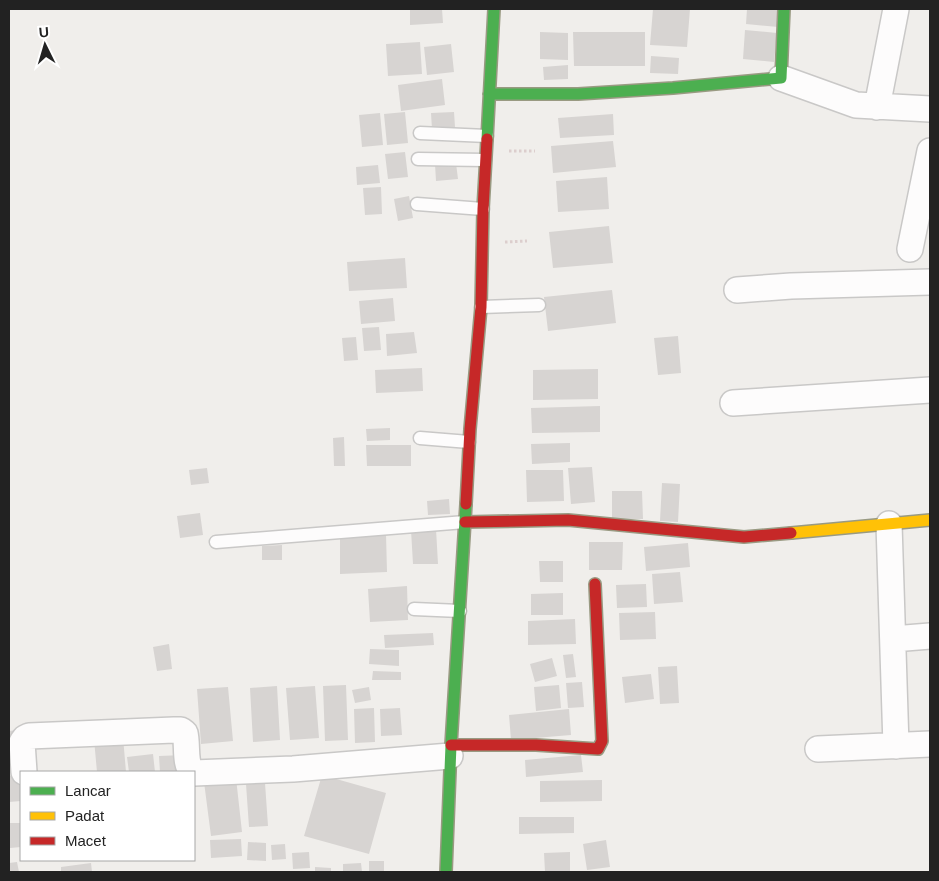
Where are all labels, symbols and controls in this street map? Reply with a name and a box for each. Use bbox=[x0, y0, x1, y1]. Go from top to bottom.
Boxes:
north arrow bbox=[20, 20, 70, 70]
text: U bbox=[38, 24, 50, 40]
legend bbox=[20, 771, 195, 861]
text: Lancar bbox=[65, 782, 111, 799]
text: Padat bbox=[65, 807, 105, 824]
text: Macet bbox=[65, 832, 107, 849]

